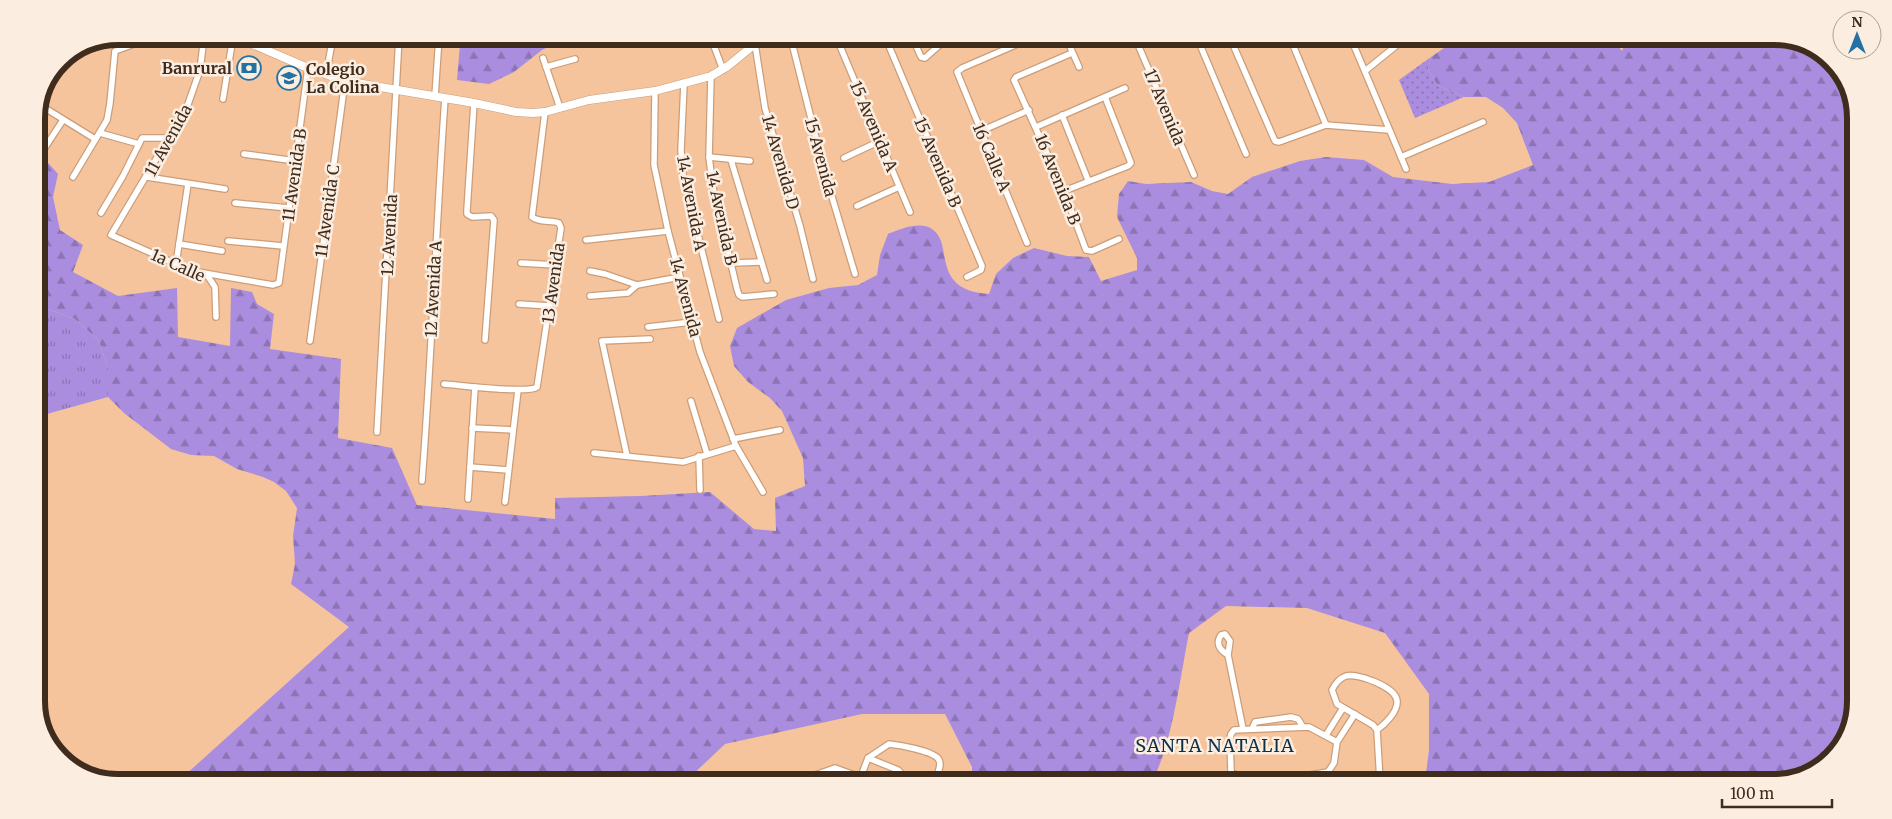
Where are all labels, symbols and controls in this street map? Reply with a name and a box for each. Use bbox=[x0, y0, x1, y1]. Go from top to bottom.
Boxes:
north arrow bbox=[1832, 10, 1882, 60]
text: N bbox=[1851, 13, 1863, 31]
bank icon: Banrural bbox=[236, 55, 262, 81]
place label: Banrural bbox=[162, 58, 232, 78]
place label: Colegio La Colina bbox=[306, 59, 380, 97]
school or university icon: Colegio La Colina bbox=[276, 65, 302, 91]
street label: 17 Avenida bbox=[1140, 66, 1190, 149]
street label: 15 Avenida A bbox=[846, 78, 902, 175]
street label: 11 Avenida bbox=[140, 100, 196, 180]
street label: 14 Avenida D bbox=[758, 112, 804, 212]
street label: 15 Avenida B bbox=[910, 114, 966, 210]
street label: 15 Avenida bbox=[801, 115, 841, 199]
street label: 16 Calle A bbox=[969, 120, 1016, 195]
street label: 11 Avenida B bbox=[278, 127, 310, 223]
street label: 16 Avenida B bbox=[1031, 131, 1085, 228]
street label: 14 Avenida A bbox=[673, 154, 711, 253]
street label: 11 Avenida C bbox=[311, 163, 343, 259]
street label: 14 Avenida B bbox=[702, 169, 742, 267]
street label: 12 Avenida bbox=[377, 193, 401, 276]
street label: 12 Avenida A bbox=[420, 239, 446, 338]
street label: 13 Avenida bbox=[537, 241, 569, 325]
street label: 1a Calle bbox=[148, 244, 208, 286]
street label: 14 Avenida bbox=[666, 255, 706, 339]
district label: SANTA NATALIA bbox=[1135, 734, 1295, 757]
scale bar bbox=[1722, 776, 1832, 808]
text: 100 m bbox=[1730, 784, 1774, 803]

